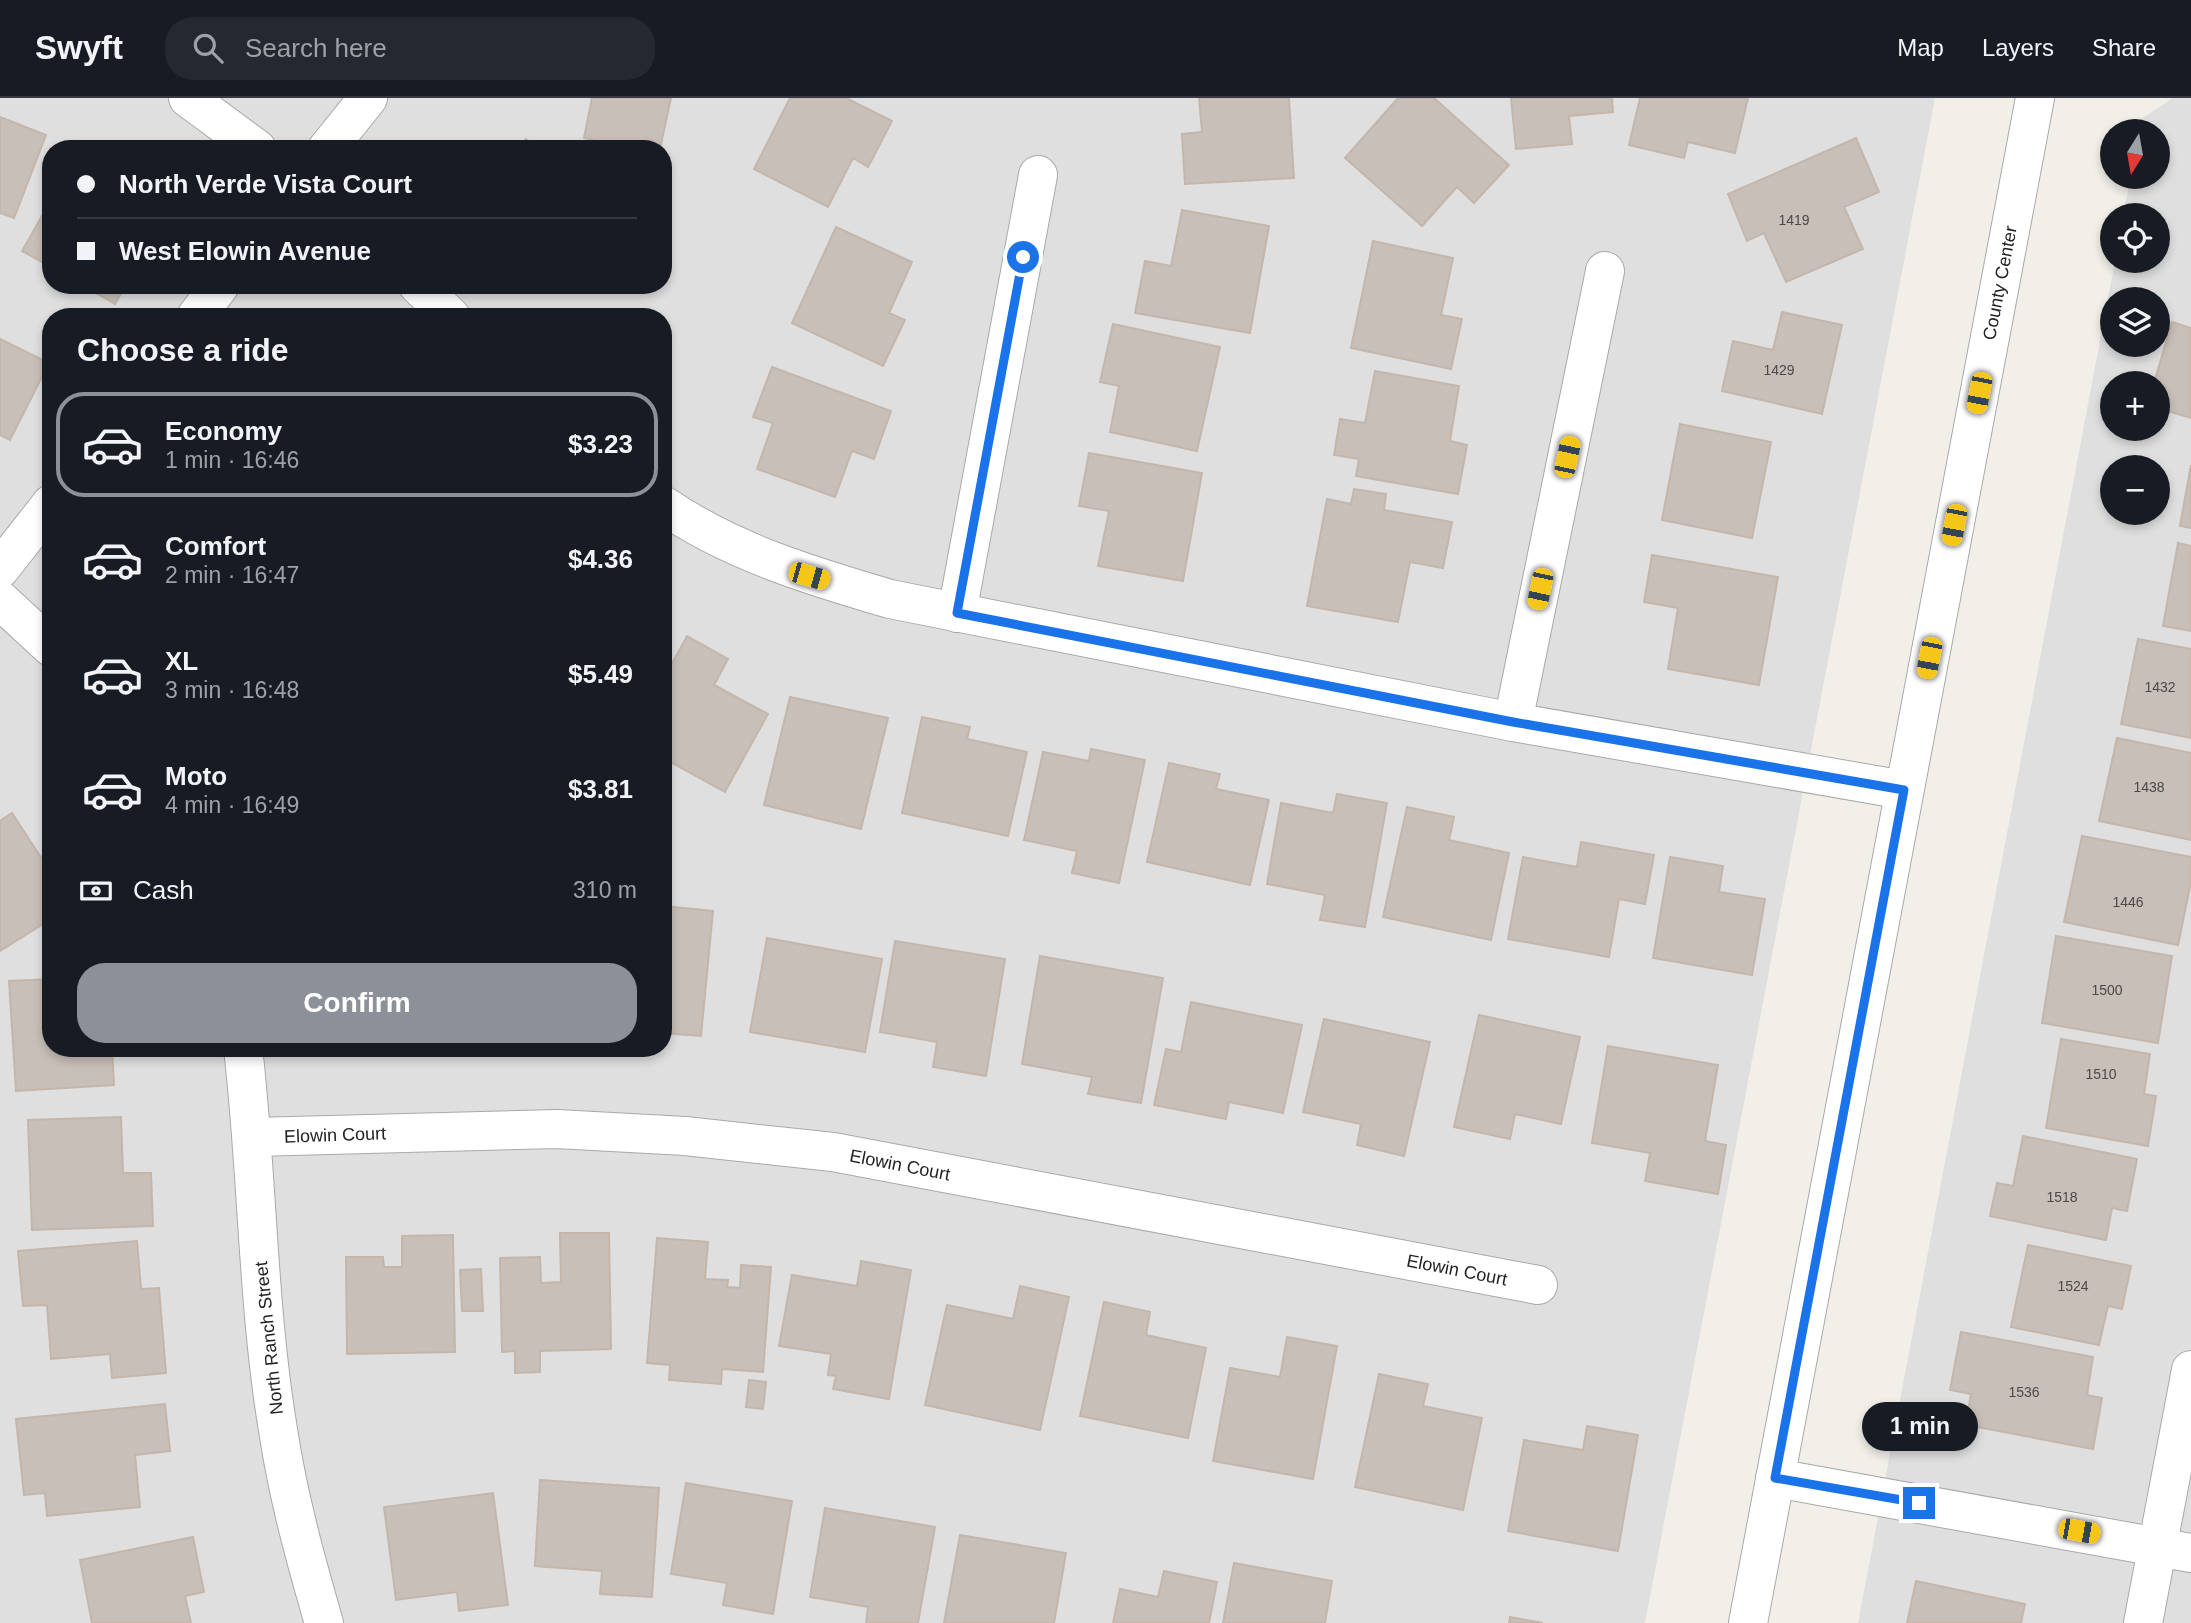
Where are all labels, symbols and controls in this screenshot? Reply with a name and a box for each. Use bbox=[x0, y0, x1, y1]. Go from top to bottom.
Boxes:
search box bbox=[165, 17, 655, 80]
text: Swyft bbox=[35, 29, 123, 66]
icon: search bbox=[189, 29, 227, 67]
text: Search here bbox=[245, 33, 387, 63]
text: Map bbox=[1897, 34, 1944, 61]
text: Layers bbox=[1982, 34, 2054, 61]
text: Share bbox=[2092, 34, 2156, 61]
north arrow bbox=[2100, 119, 2170, 189]
map controls bbox=[2100, 119, 2170, 525]
text: North Verde Vista Court bbox=[119, 169, 412, 199]
button: locate bbox=[2100, 203, 2170, 273]
house number: 1419 bbox=[1778, 212, 1810, 228]
street label: County Center bbox=[1979, 224, 2021, 342]
text: West Elowin Avenue bbox=[119, 236, 371, 266]
route start bbox=[1007, 241, 1039, 273]
button: layers bbox=[2100, 287, 2170, 357]
text: Choose a ride bbox=[77, 332, 289, 368]
house number: 1429 bbox=[1763, 362, 1795, 378]
car bbox=[1965, 370, 1994, 416]
button: + bbox=[2100, 371, 2170, 441]
icon: car bbox=[81, 413, 144, 476]
text: Economy bbox=[165, 416, 282, 446]
text: $3.23 bbox=[568, 429, 633, 459]
car bbox=[1553, 434, 1582, 480]
text: 1 min · 16:46 bbox=[165, 447, 299, 473]
button: − bbox=[2100, 455, 2170, 525]
car bbox=[1940, 502, 1969, 548]
icon: car bbox=[81, 528, 144, 591]
text: Comfort bbox=[165, 531, 266, 561]
text: $4.36 bbox=[568, 544, 633, 574]
car bbox=[786, 560, 833, 592]
text: 2 min · 16:47 bbox=[165, 562, 299, 588]
car bbox=[1526, 566, 1555, 612]
car bbox=[1915, 635, 1944, 681]
icon: car bbox=[81, 643, 144, 706]
text: XL bbox=[165, 646, 198, 676]
text: $5.49 bbox=[568, 659, 633, 689]
text: 3 min · 16:48 bbox=[165, 677, 299, 703]
house number: 1432 bbox=[2144, 679, 2176, 695]
icon: car bbox=[81, 758, 144, 821]
text: Moto bbox=[165, 761, 227, 791]
text: $3.81 bbox=[568, 774, 633, 804]
house number: 1438 bbox=[2133, 779, 2165, 795]
text: 4 min · 16:49 bbox=[165, 792, 299, 818]
icon: cash bbox=[77, 872, 115, 910]
text: Cash bbox=[133, 875, 194, 905]
text: 310 m bbox=[573, 877, 637, 903]
house number: 1446 bbox=[2112, 894, 2144, 910]
button: Confirm bbox=[77, 963, 637, 1043]
house number: 1500 bbox=[2091, 982, 2123, 998]
house number: 1510 bbox=[2085, 1066, 2117, 1082]
street label: Elowin Court bbox=[284, 1123, 386, 1147]
street label: Elowin Court bbox=[848, 1145, 952, 1185]
house number: 1518 bbox=[2046, 1189, 2078, 1205]
street label: Elowin Court bbox=[1405, 1250, 1509, 1290]
street label: North Ranch Street bbox=[251, 1260, 287, 1416]
house number: 1524 bbox=[2057, 1278, 2089, 1294]
house number: 1536 bbox=[2008, 1384, 2040, 1400]
callout: 1 min bbox=[1861, 1402, 1977, 1450]
text: 1 min bbox=[1890, 1413, 1950, 1439]
route end bbox=[1903, 1487, 1935, 1519]
car bbox=[2057, 1517, 2102, 1545]

